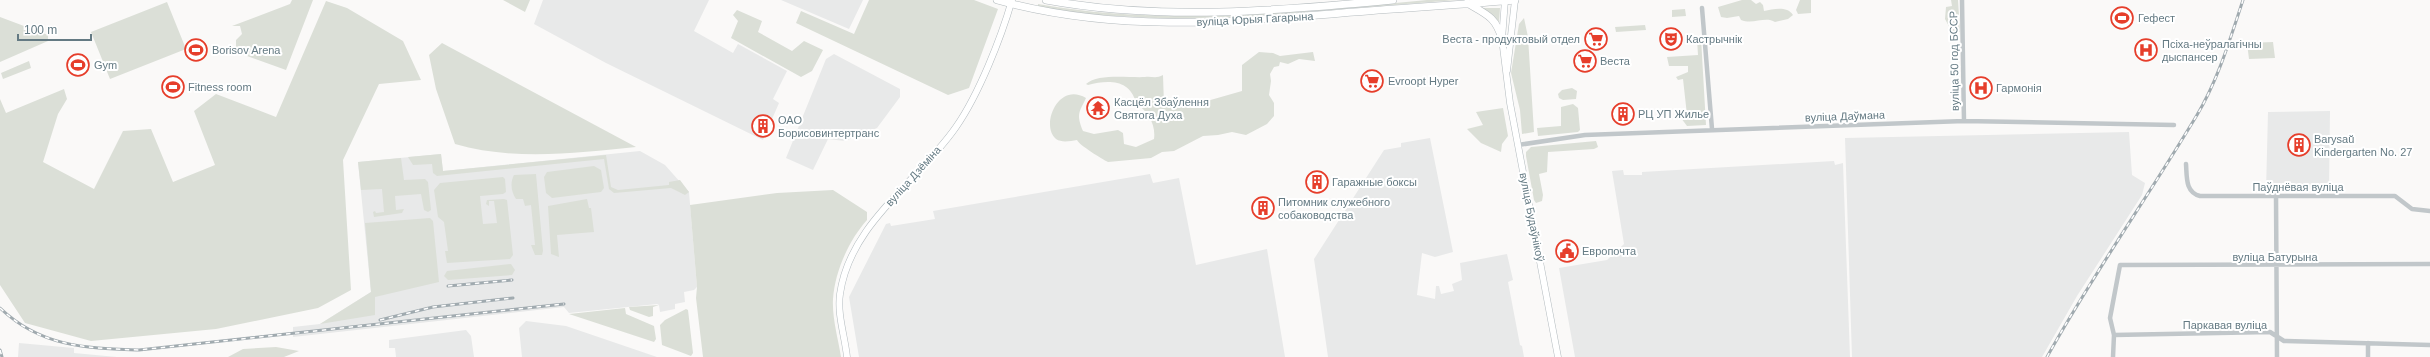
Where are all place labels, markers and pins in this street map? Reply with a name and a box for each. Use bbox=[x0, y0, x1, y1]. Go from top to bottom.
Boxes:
sports icon: Гефест bbox=[2109, 5, 2135, 31]
place label: Гефест bbox=[2138, 12, 2175, 24]
supermarket icon: Веста - продуктовый отдел bbox=[1583, 26, 1609, 52]
theatre icon: Кастрычнік bbox=[1658, 26, 1684, 52]
place label: Веста - продуктовый отдел bbox=[1442, 33, 1580, 45]
place label: Кастрычнік bbox=[1686, 33, 1742, 45]
sports icon: Borisov Arena bbox=[183, 37, 209, 63]
hospital icon: Псіха-неўралагічны дыспансер bbox=[2133, 37, 2159, 63]
place label: Псіха-неўралагічны дыспансер bbox=[2162, 38, 2262, 63]
place label: Borisov Arena bbox=[212, 44, 281, 56]
supermarket icon: Веста bbox=[1572, 48, 1598, 74]
sports icon: Gym bbox=[65, 52, 91, 78]
place label: Веста bbox=[1600, 55, 1631, 67]
place label: Gym bbox=[94, 59, 117, 71]
supermarket icon: Evroopt Hyper bbox=[1359, 68, 1385, 94]
sports icon: Fitness room bbox=[160, 74, 186, 100]
place label: Evroopt Hyper bbox=[1388, 75, 1459, 87]
hospital icon: Гармонія bbox=[1968, 75, 1994, 101]
place label: Fitness room bbox=[188, 81, 252, 93]
place label: Гармонія bbox=[1996, 82, 2042, 94]
temple icon: Касцёл Збаўлення Святога Духа bbox=[1085, 95, 1111, 121]
place label: Касцёл Збаўлення Святога Духа bbox=[1114, 96, 1209, 121]
building icon: РЦ УП Жилье bbox=[1610, 101, 1636, 127]
place label: РЦ УП Жилье bbox=[1638, 108, 1709, 120]
building icon: ОАО Борисовинтертранс bbox=[750, 113, 776, 139]
place label: ОАО Борисовинтертранс bbox=[778, 114, 880, 139]
building icon: Barysaŭ Kindergarten No. 27 bbox=[2286, 132, 2312, 158]
place label: Barysaŭ Kindergarten No. 27 bbox=[2314, 133, 2412, 158]
building icon: Гаражные боксы bbox=[1304, 169, 1330, 195]
place label: Гаражные боксы bbox=[1332, 176, 1417, 188]
building icon: Питомник служебного собаководства bbox=[1250, 195, 1276, 221]
place label: Питомник служебного собаководства bbox=[1278, 196, 1390, 221]
public building icon: Европочта bbox=[1554, 238, 1580, 264]
place label: Европочта bbox=[1582, 245, 1637, 257]

